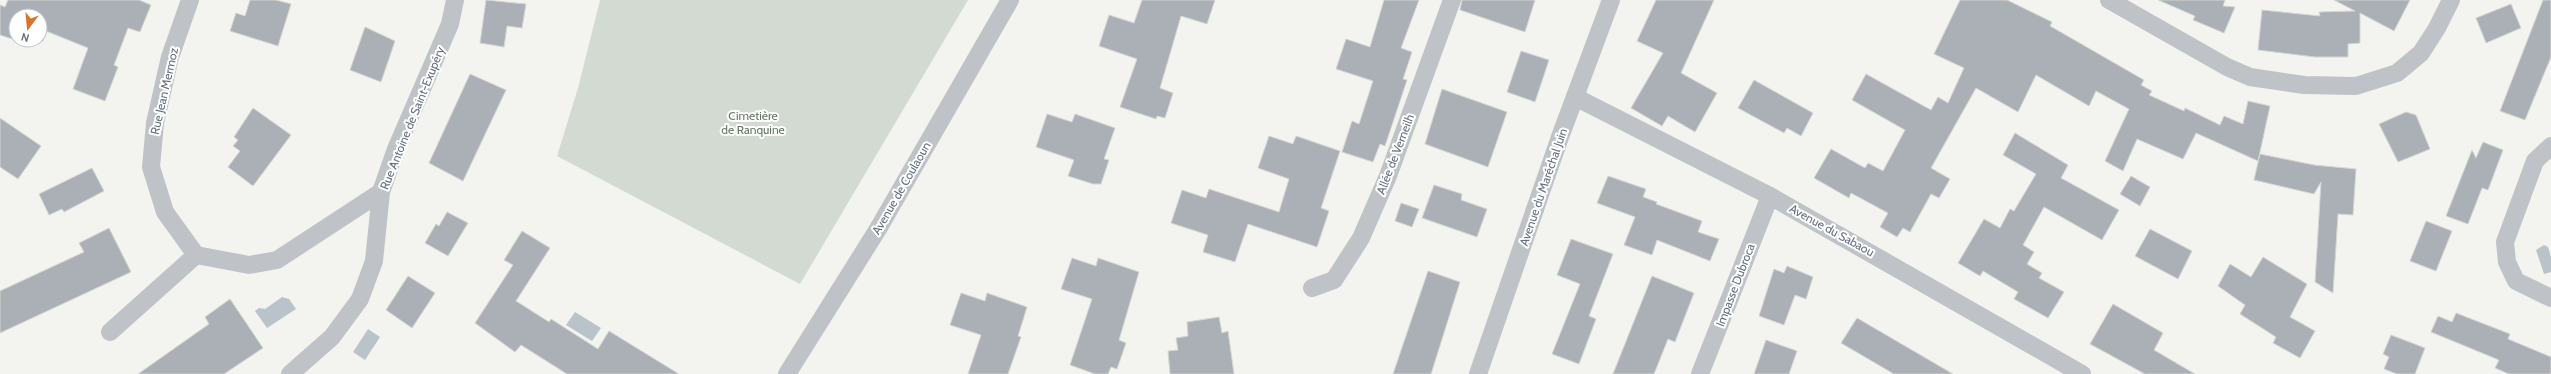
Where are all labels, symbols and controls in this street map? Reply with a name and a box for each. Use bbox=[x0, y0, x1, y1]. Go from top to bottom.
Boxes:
north arrow bbox=[8, 8, 48, 48]
text: N bbox=[20, 30, 31, 45]
street label: Rue Antoine de Saint-Exupéry bbox=[376, 44, 448, 192]
street label: Rue Jean Mermoz bbox=[147, 46, 181, 136]
park label: Cimetière de Ranquine bbox=[721, 108, 785, 137]
street label: Allée de Verneilh bbox=[1373, 112, 1417, 196]
street label: Avenue du Maréchal Juin bbox=[1516, 126, 1570, 248]
street label: Avenue de Coulaoun bbox=[868, 139, 934, 237]
street label: Avenue du Sabaou bbox=[1787, 201, 1877, 259]
street label: Impasse Dubroca bbox=[1712, 241, 1758, 329]

